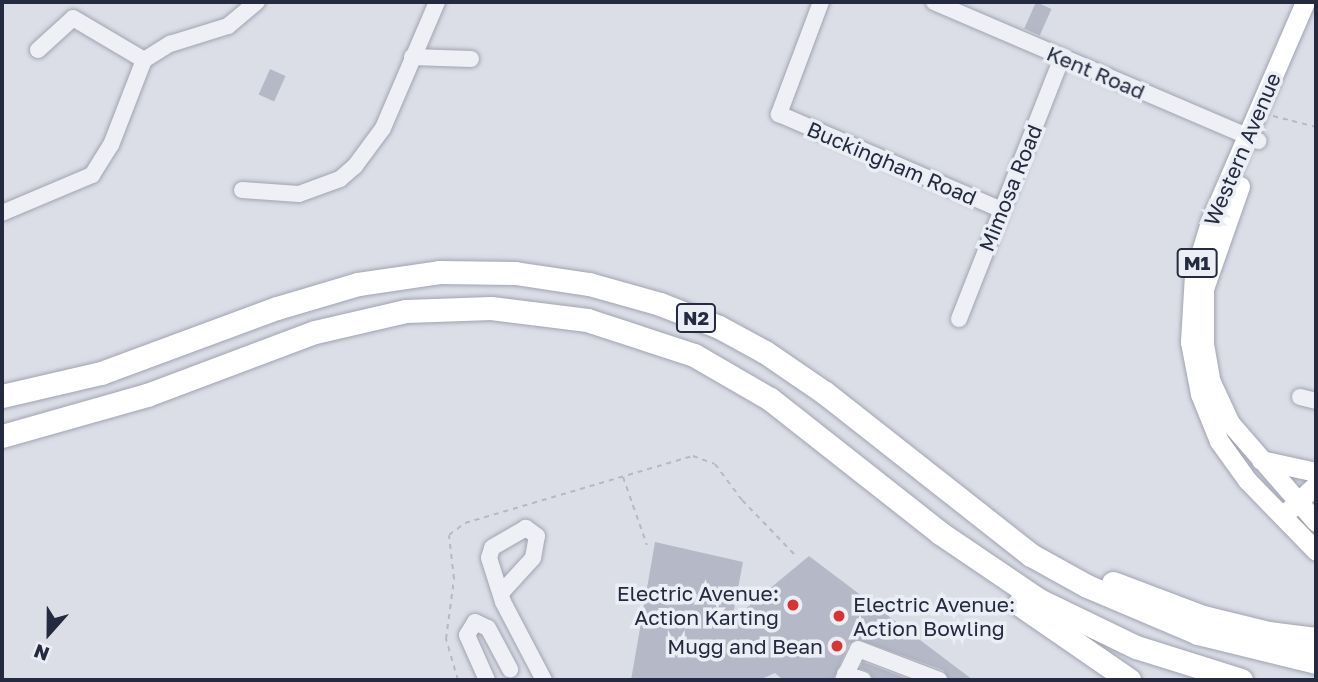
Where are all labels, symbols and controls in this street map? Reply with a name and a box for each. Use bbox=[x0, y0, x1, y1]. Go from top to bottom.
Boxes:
street label: Kent Road bbox=[1043, 40, 1149, 104]
street label: Western Avenue bbox=[1198, 69, 1286, 229]
street label: Buckingham Road bbox=[803, 116, 981, 210]
street label: Mimosa Road bbox=[973, 121, 1047, 255]
road number: M1 bbox=[1176, 247, 1218, 278]
road number: N2 bbox=[675, 302, 717, 334]
place label: Electric Avenue: Action Karting bbox=[617, 580, 779, 630]
place label: Electric Avenue: Action Bowling bbox=[853, 591, 1015, 641]
marker: Electric Avenue: Action Karting bbox=[785, 597, 801, 613]
north arrow bbox=[14, 598, 84, 668]
marker: Electric Avenue: Action Bowling bbox=[831, 608, 847, 624]
place label: Mugg and Bean bbox=[667, 633, 823, 659]
marker: Mugg and Bean bbox=[829, 638, 845, 654]
text: N bbox=[30, 640, 52, 666]

